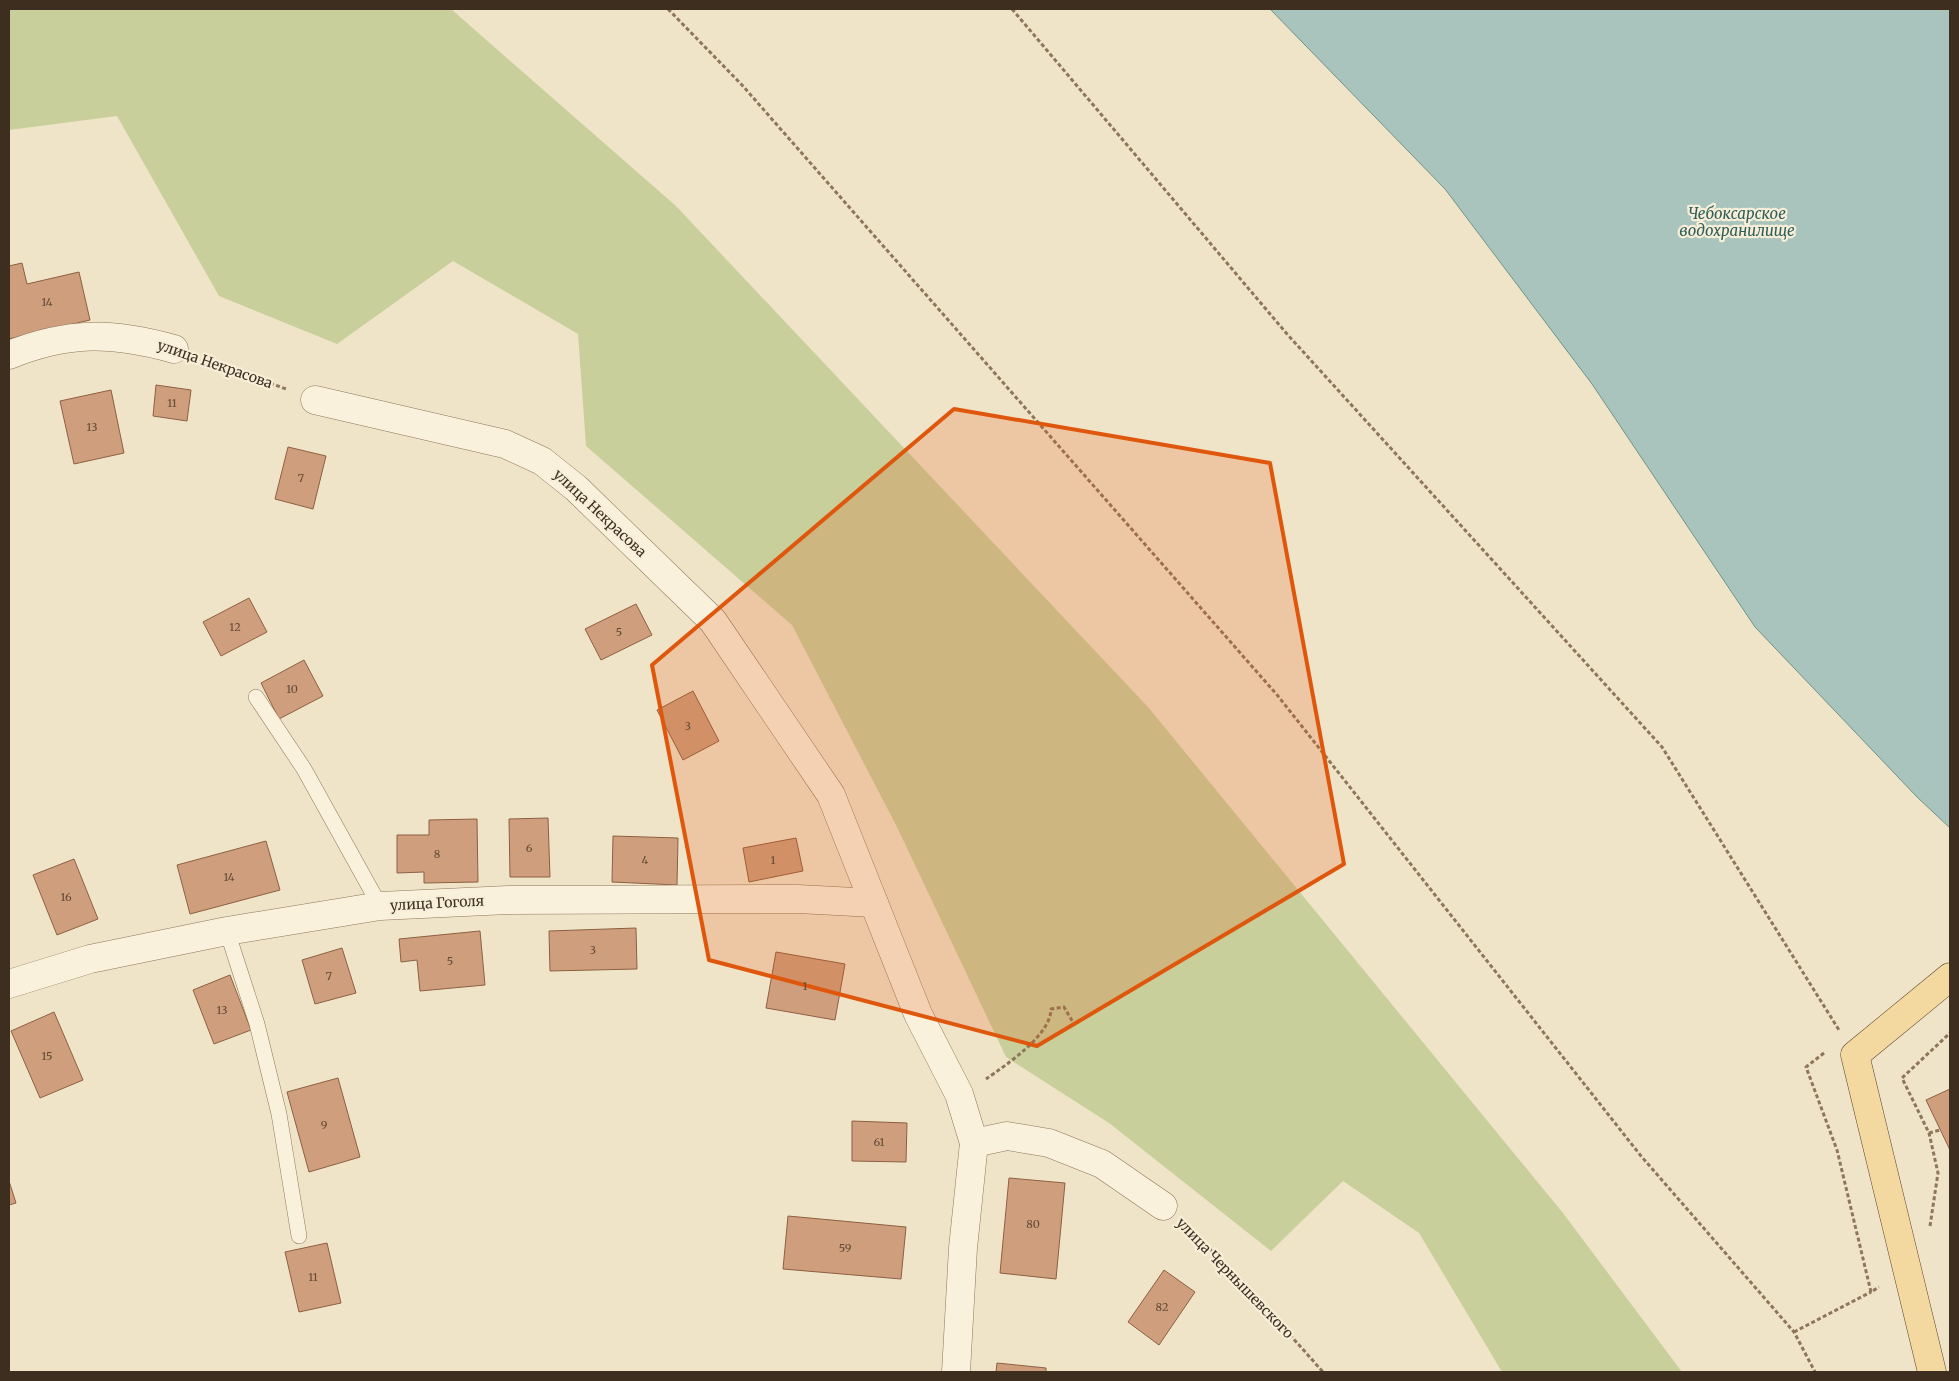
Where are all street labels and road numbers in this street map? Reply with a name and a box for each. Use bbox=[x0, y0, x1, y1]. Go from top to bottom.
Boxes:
street label: улица Некрасова bbox=[155, 336, 275, 392]
street label: улица Некрасова bbox=[550, 465, 651, 561]
street label: улица Гоголя bbox=[389, 892, 485, 914]
street label: улица Чернышевского bbox=[1173, 1214, 1297, 1342]

